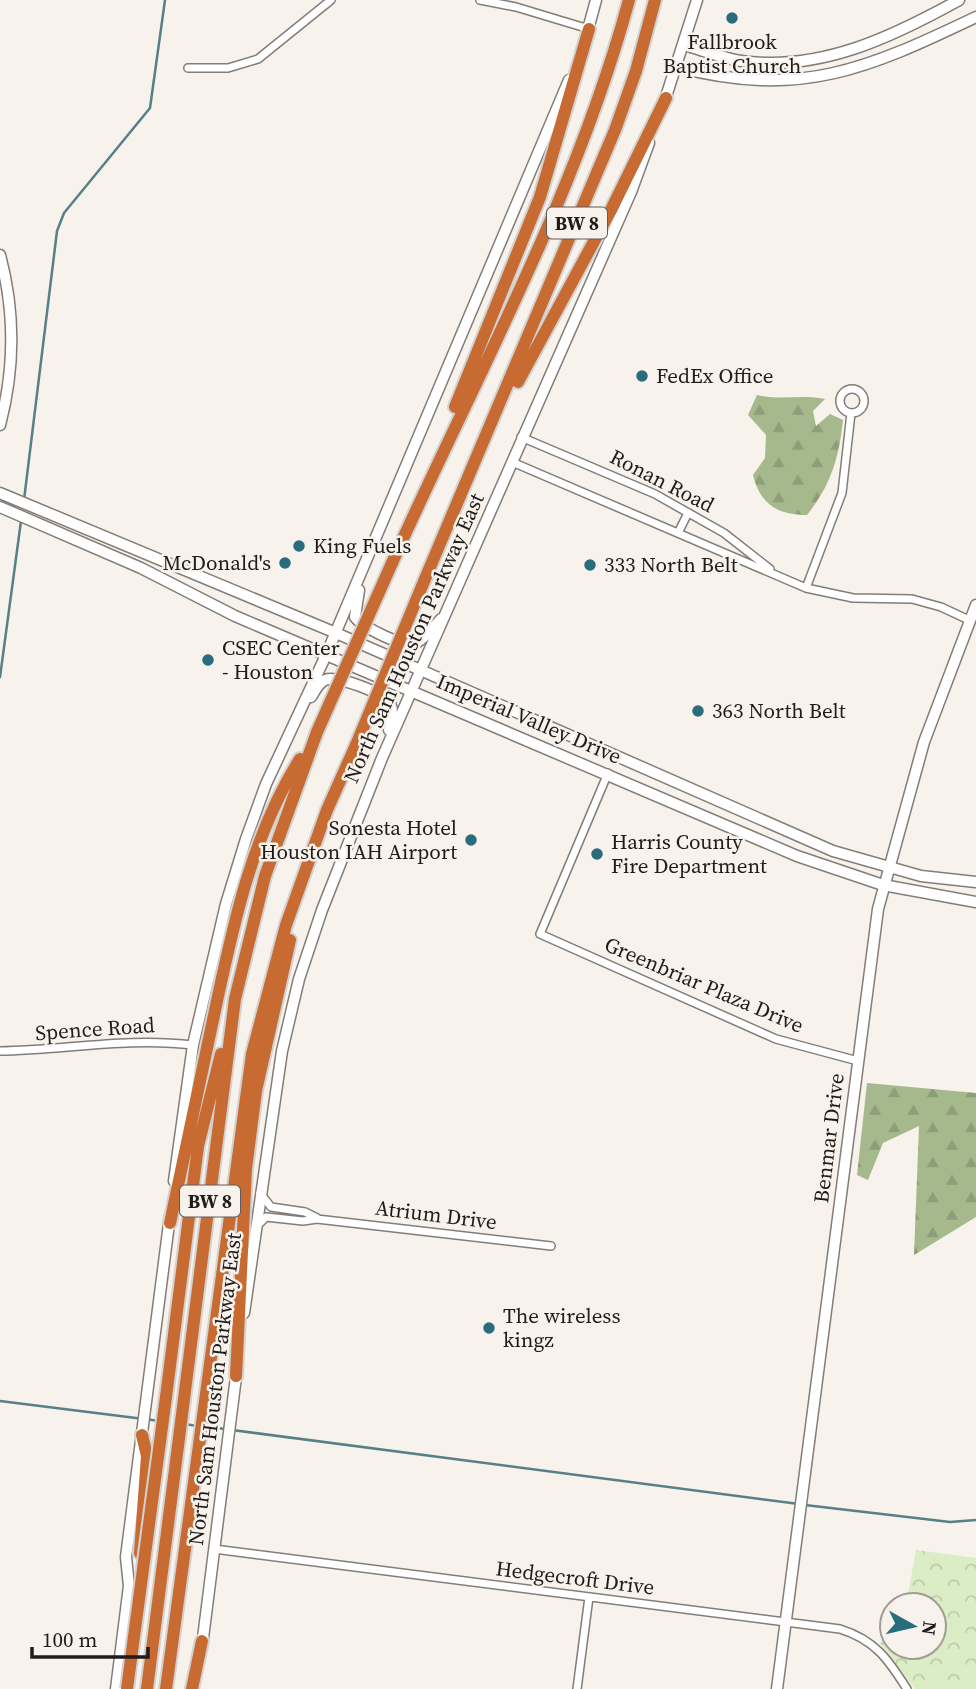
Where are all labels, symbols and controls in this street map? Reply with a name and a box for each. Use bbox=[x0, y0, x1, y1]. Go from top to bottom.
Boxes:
marker: Fallbrook Baptist Church bbox=[724, 10, 740, 26]
place label: Fallbrook Baptist Church bbox=[663, 27, 801, 80]
road number: BW 8 bbox=[547, 208, 607, 238]
place label: FedEx Office bbox=[656, 361, 773, 390]
marker: FedEx Office bbox=[634, 368, 650, 384]
street label: Ronan Road bbox=[605, 442, 719, 519]
street label: North Sam Houston Parkway East bbox=[336, 488, 491, 787]
place label: King Fuels bbox=[313, 531, 411, 560]
marker: King Fuels bbox=[291, 538, 307, 554]
place label: McDonald's bbox=[163, 548, 271, 577]
place label: 333 North Belt bbox=[604, 550, 738, 579]
marker: McDonald's bbox=[277, 555, 293, 571]
marker: 333 North Belt bbox=[582, 557, 598, 573]
place label: CSEC Center - Houston bbox=[222, 633, 340, 686]
marker: CSEC Center - Houston bbox=[200, 652, 216, 668]
street label: Imperial Valley Drive bbox=[432, 666, 626, 771]
place label: 363 North Belt bbox=[712, 696, 846, 725]
marker: 363 North Belt bbox=[690, 703, 706, 719]
place label: Sonesta Hotel Houston IAH Airport bbox=[260, 813, 457, 866]
place label: Harris County Fire Department bbox=[611, 827, 767, 880]
marker: Sonesta Hotel Houston IAH Airport bbox=[463, 832, 479, 848]
marker: Harris County Fire Department bbox=[589, 846, 605, 862]
street label: Greenbriar Plaza Drive bbox=[600, 929, 808, 1040]
street label: Spence Road bbox=[34, 1010, 156, 1047]
street label: Benmar Drive bbox=[806, 1071, 851, 1205]
road number: BW 8 bbox=[180, 1186, 240, 1217]
street label: Atrium Drive bbox=[374, 1193, 498, 1236]
street label: North Sam Houston Parkway East bbox=[181, 1231, 248, 1547]
place label: The wireless kingz bbox=[503, 1301, 621, 1354]
marker: The wireless kingz bbox=[481, 1320, 497, 1336]
street label: Hedgecroft Drive bbox=[494, 1553, 656, 1602]
north arrow bbox=[878, 1591, 948, 1661]
scale bar bbox=[32, 1616, 147, 1660]
text: N bbox=[916, 1620, 944, 1637]
text: 100 m bbox=[42, 1625, 97, 1654]

